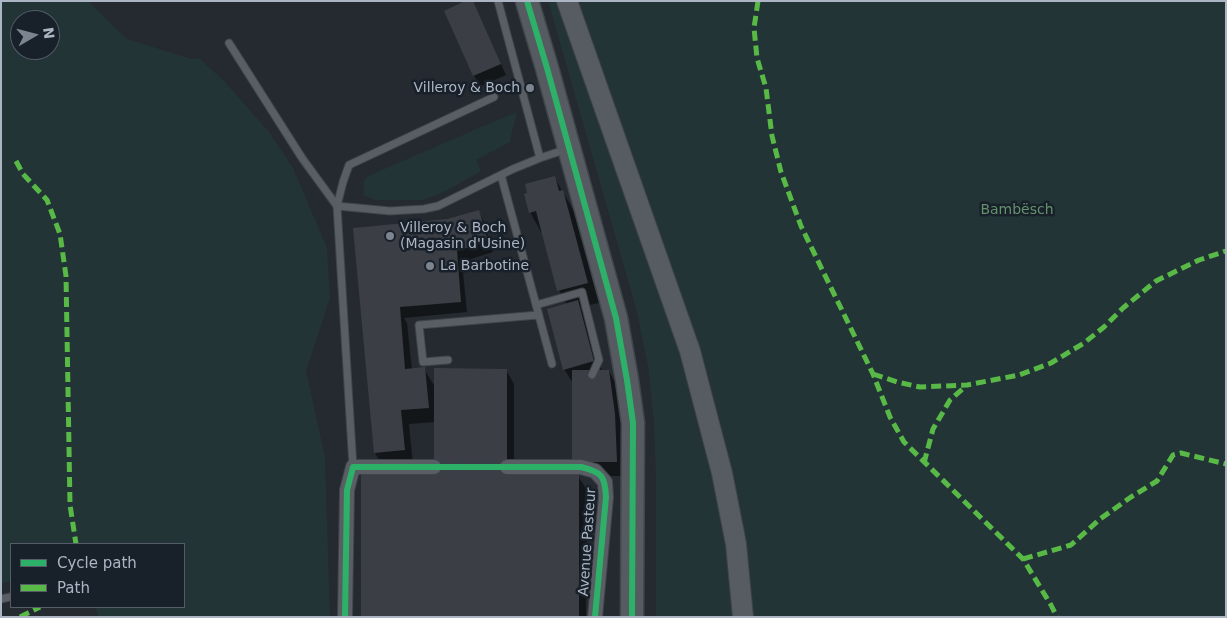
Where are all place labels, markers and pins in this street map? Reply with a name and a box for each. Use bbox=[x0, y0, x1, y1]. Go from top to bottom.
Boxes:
place label: Villeroy & Boch bbox=[414, 80, 520, 96]
marker: Villeroy & Boch bbox=[524, 82, 536, 94]
place label: Villeroy & Boch (Magasin d'Usine) bbox=[400, 220, 525, 252]
marker: Villeroy & Boch (Magasin d'Usine) bbox=[384, 230, 396, 242]
place label: La Barbotine bbox=[440, 258, 529, 274]
marker: La Barbotine bbox=[424, 260, 436, 272]

